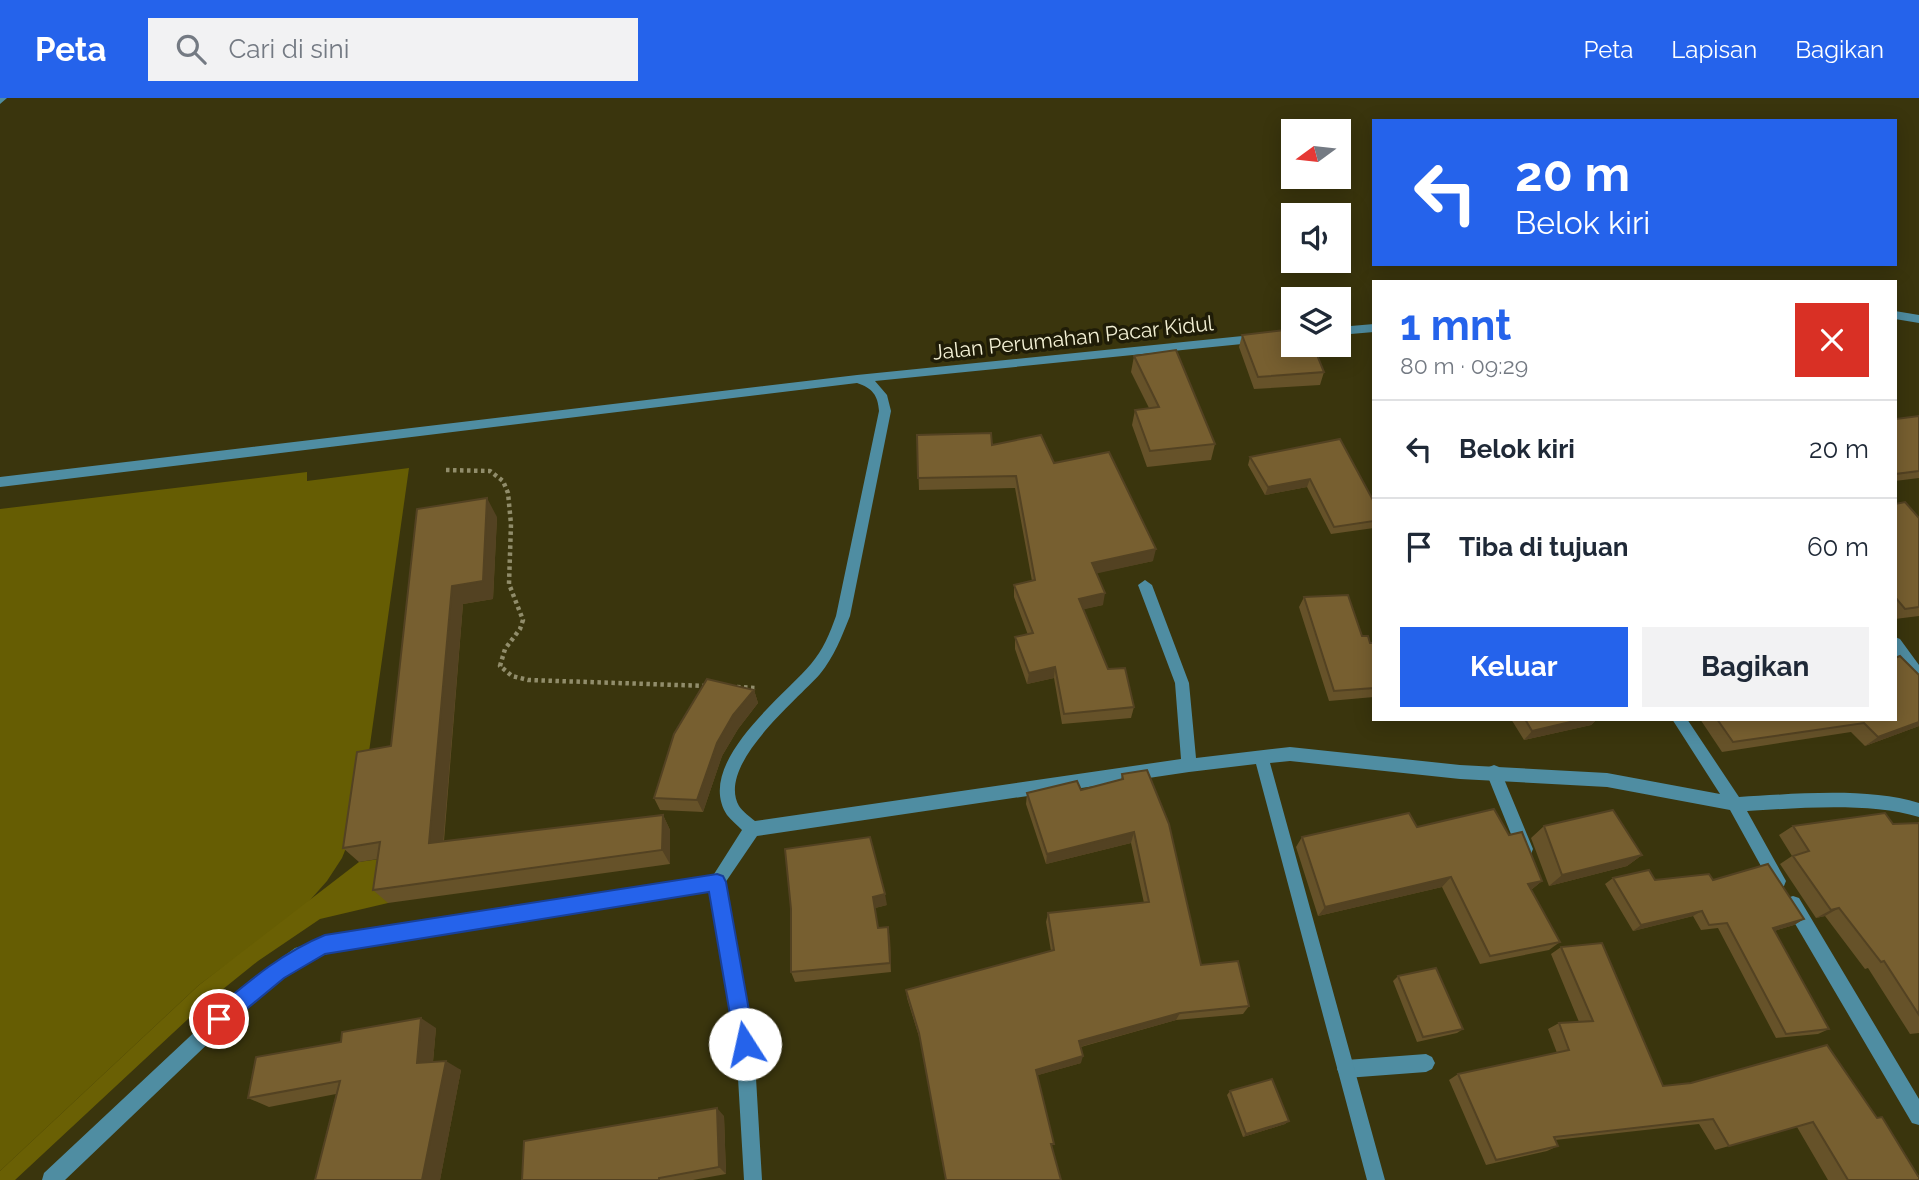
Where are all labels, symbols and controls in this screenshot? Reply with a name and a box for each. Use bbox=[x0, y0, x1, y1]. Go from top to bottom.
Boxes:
search box bbox=[148, 18, 638, 81]
text: Peta bbox=[35, 30, 106, 69]
icon: search bbox=[172, 30, 210, 68]
text: Cari di sini bbox=[228, 34, 349, 64]
text: Peta bbox=[1584, 35, 1633, 64]
text: Lapisan bbox=[1671, 35, 1757, 64]
text: Bagikan bbox=[1795, 35, 1884, 64]
north arrow bbox=[1281, 119, 1351, 189]
map controls bbox=[1281, 119, 1351, 357]
text: 20 m bbox=[1515, 145, 1630, 202]
icon: left bbox=[1400, 147, 1491, 238]
button: sound bbox=[1281, 203, 1351, 273]
text: Belok kiri bbox=[1515, 204, 1650, 241]
button: layers bbox=[1281, 287, 1351, 357]
text: 1 mnt bbox=[1400, 301, 1511, 350]
button: close bbox=[1795, 303, 1869, 377]
street label: Jalan Perumahan Pacar Kidul bbox=[931, 310, 1215, 365]
text: 80 m · 09:29 bbox=[1400, 352, 1528, 379]
icon: left bbox=[1400, 430, 1438, 468]
text: Belok kiri bbox=[1459, 434, 1575, 464]
text: 20 m bbox=[1809, 434, 1869, 464]
icon: arrive bbox=[1400, 528, 1438, 566]
text: Tiba di tujuan bbox=[1459, 532, 1629, 562]
text: 60 m bbox=[1807, 532, 1869, 562]
button: Keluar bbox=[1400, 627, 1628, 707]
button: Bagikan bbox=[1642, 627, 1869, 707]
pin bbox=[189, 989, 249, 1049]
icon: arrive bbox=[200, 1000, 238, 1038]
position arrow bbox=[708, 1007, 782, 1081]

